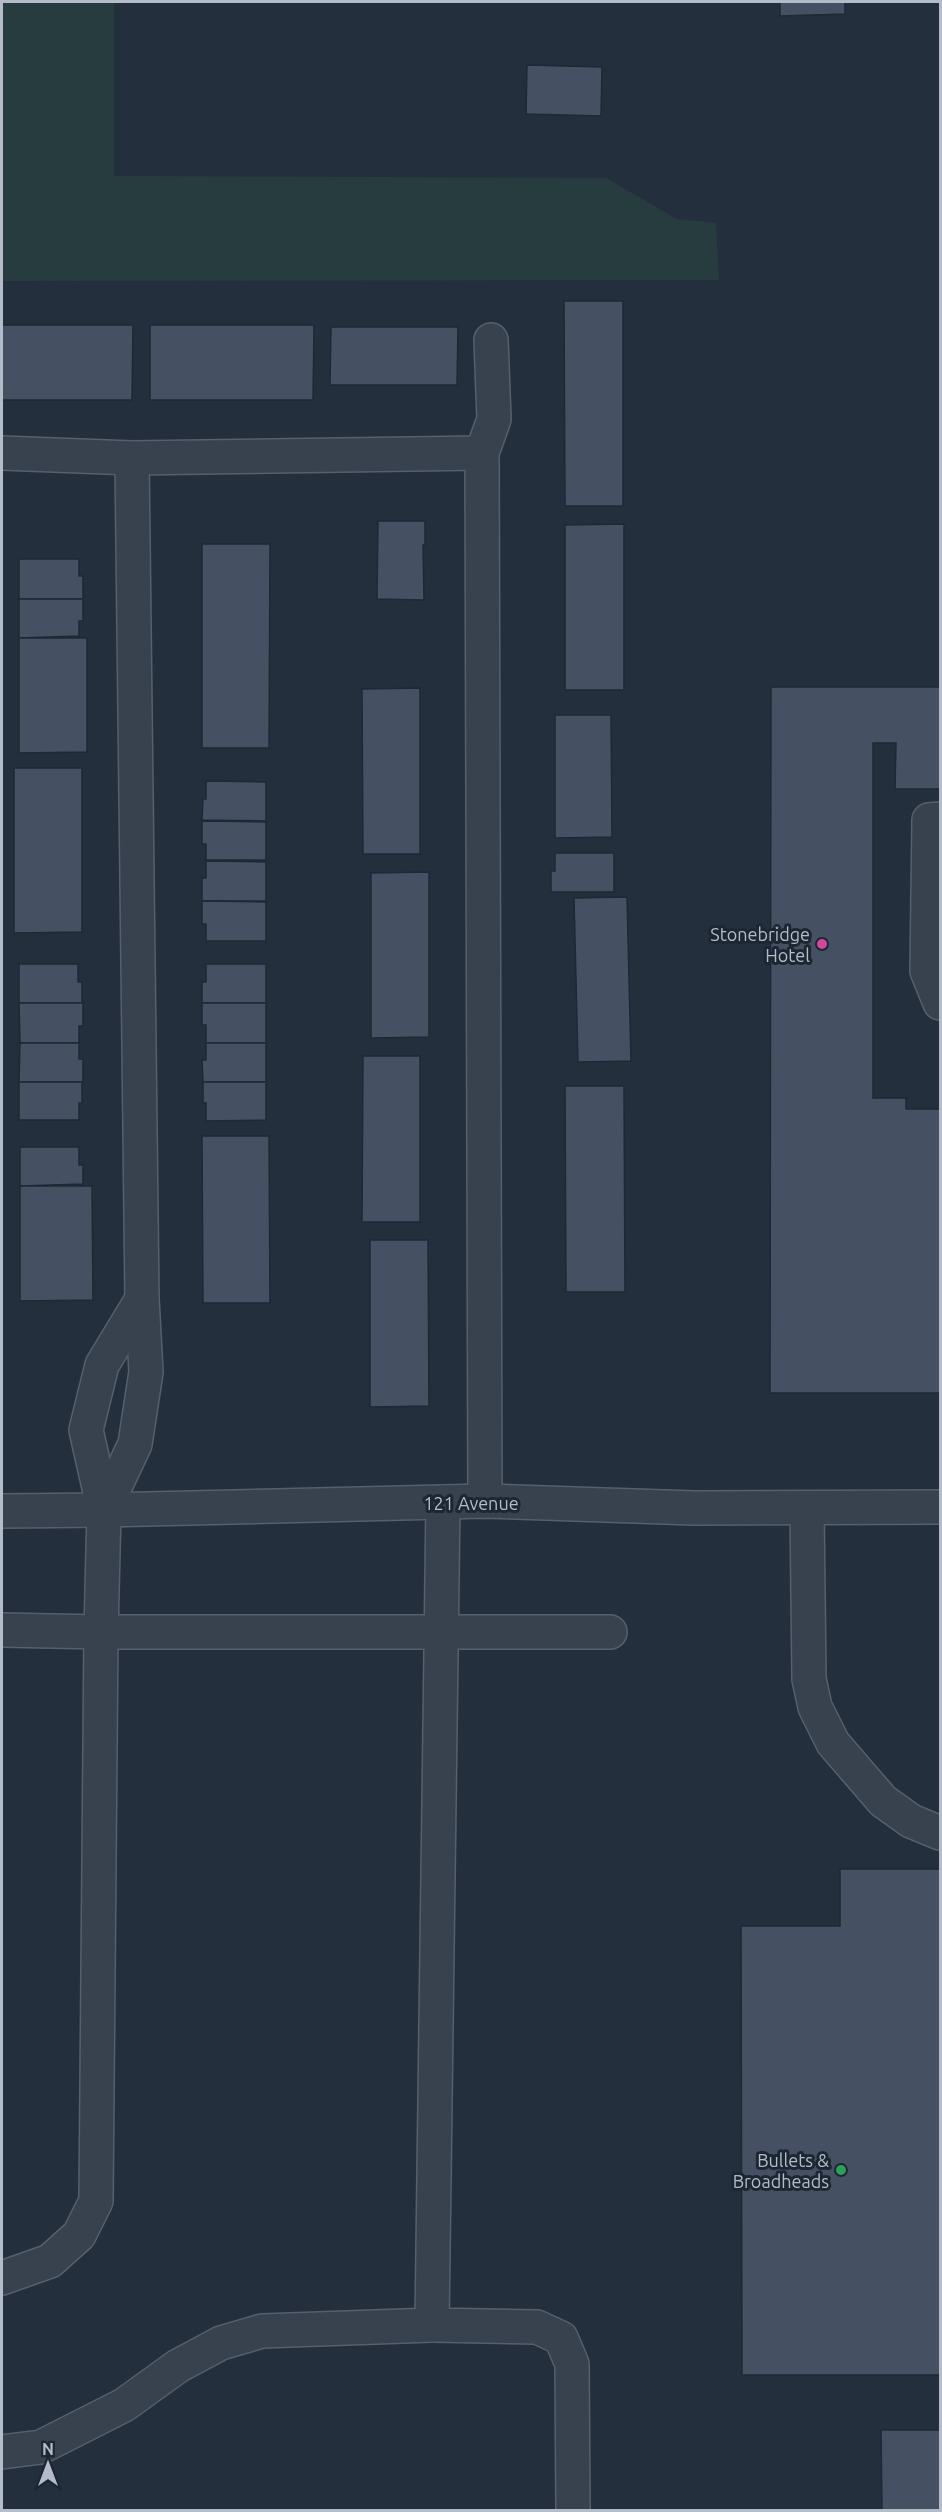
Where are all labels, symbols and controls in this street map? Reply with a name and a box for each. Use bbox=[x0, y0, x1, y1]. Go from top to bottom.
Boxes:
place label: Stonebridge Hotel bbox=[710, 924, 810, 965]
marker: Stonebridge Hotel bbox=[815, 937, 829, 951]
street label: 121 Avenue bbox=[423, 1493, 519, 1513]
place label: Bullets & Broadheads bbox=[733, 2150, 829, 2191]
marker: Bullets & Broadheads bbox=[834, 2163, 848, 2177]
north arrow bbox=[18, 2434, 78, 2494]
text: N bbox=[42, 2440, 54, 2458]

